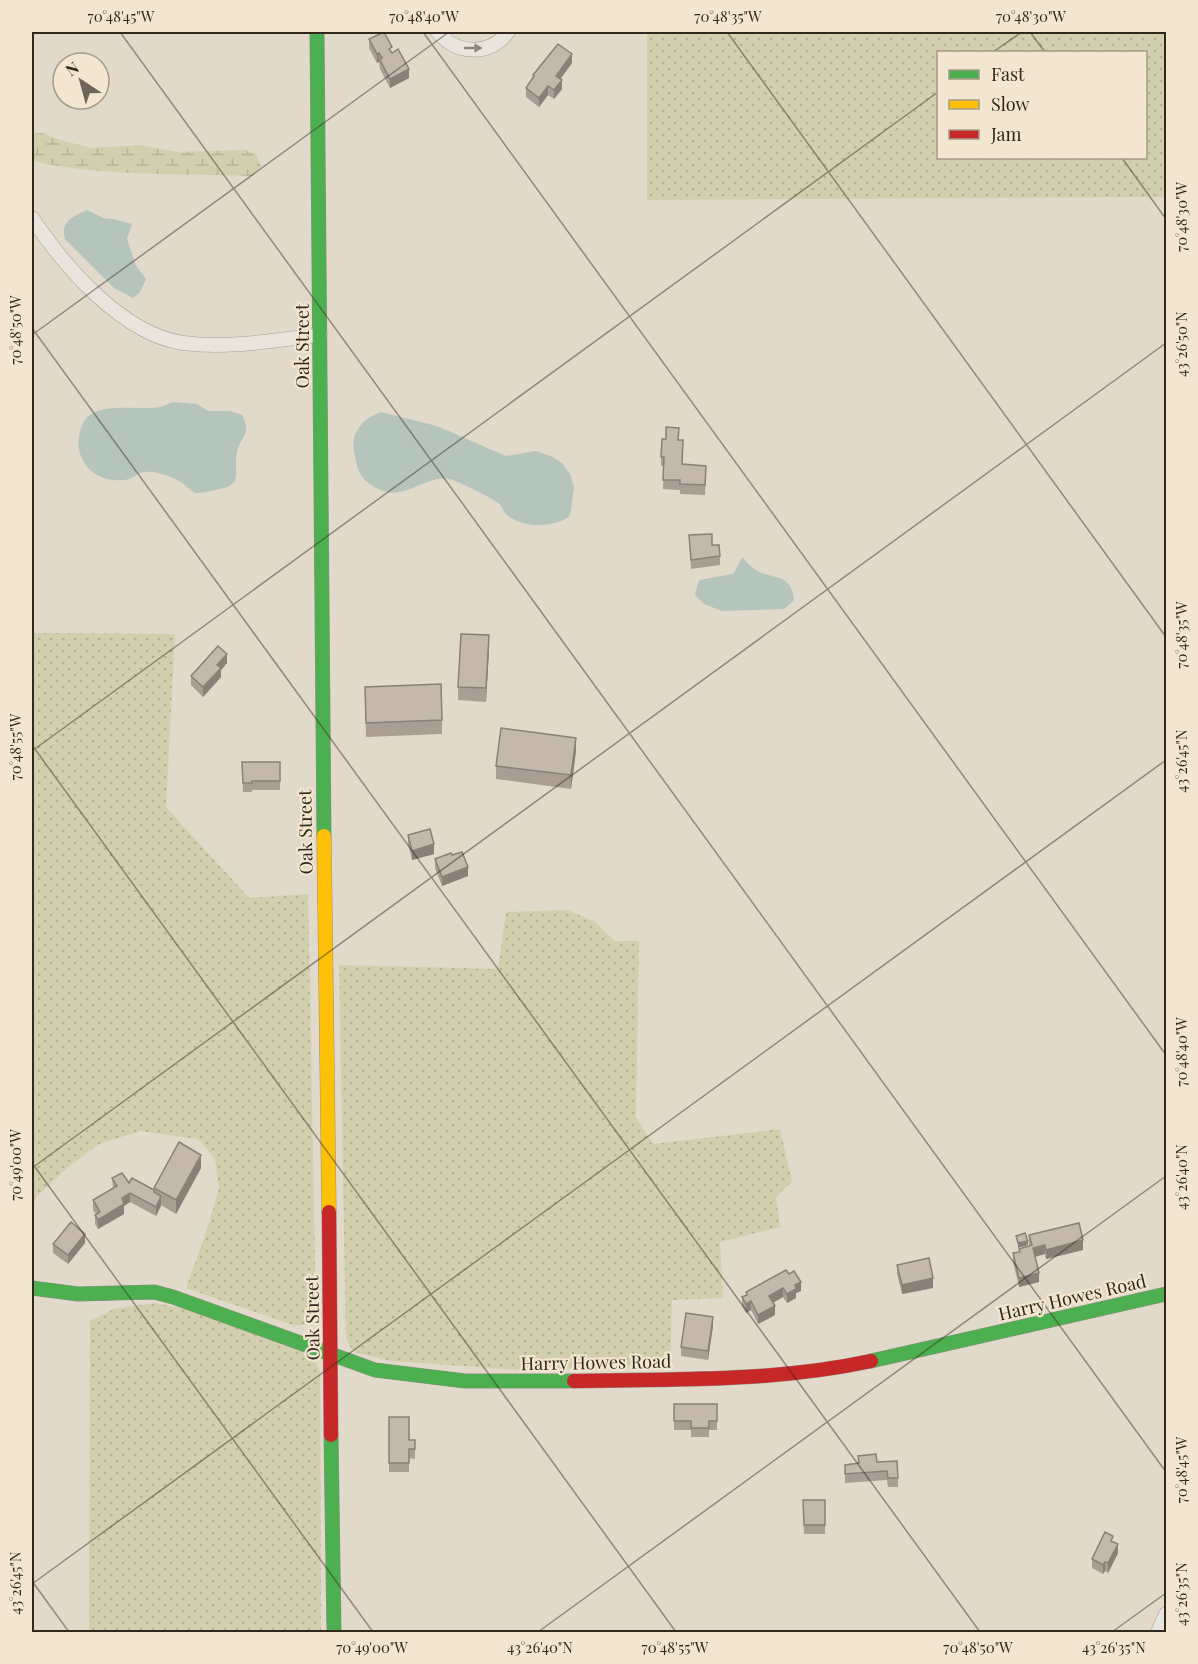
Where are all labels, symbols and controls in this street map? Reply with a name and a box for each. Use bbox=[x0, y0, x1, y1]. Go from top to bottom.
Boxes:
text: 70°48'45"W bbox=[88, 6, 155, 26]
text: 70°48'40"W bbox=[389, 6, 459, 26]
text: 70°48'35"W bbox=[694, 6, 762, 26]
text: 70°48'30"W bbox=[996, 6, 1066, 26]
one-way arrow bbox=[464, 43, 483, 53]
north arrow bbox=[51, 51, 111, 111]
legend bbox=[937, 51, 1147, 159]
text: N bbox=[61, 56, 83, 80]
text: Fast bbox=[991, 62, 1025, 86]
text: Slow bbox=[991, 92, 1029, 116]
text: Jam bbox=[990, 122, 1021, 146]
text: 70°48'30"W bbox=[1171, 182, 1191, 252]
text: 70°48'50"W bbox=[5, 295, 25, 365]
street label: Oak Street bbox=[290, 303, 314, 388]
text: 43°26'50"N bbox=[1171, 311, 1191, 377]
text: 70°48'35"W bbox=[1171, 601, 1191, 669]
text: 70°48'55"W bbox=[5, 713, 25, 780]
text: 43°26'45"N bbox=[1171, 729, 1191, 793]
street label: Oak Street bbox=[292, 789, 318, 875]
text: 70°48'40"W bbox=[1171, 1017, 1191, 1087]
text: 70°49'00"W bbox=[5, 1129, 25, 1201]
text: 43°26'40"N bbox=[1171, 1144, 1191, 1210]
street label: Harry Howes Road bbox=[996, 1268, 1149, 1326]
street label: Oak Street bbox=[299, 1275, 325, 1361]
street label: Harry Howes Road bbox=[520, 1349, 672, 1375]
text: 70°48'45"W bbox=[1171, 1436, 1191, 1503]
text: 43°26'45"N bbox=[5, 1551, 25, 1615]
text: 43°26'35"N bbox=[1171, 1562, 1191, 1626]
text: 70°49'00"W bbox=[336, 1637, 408, 1657]
text: 43°26'40"N bbox=[507, 1637, 573, 1657]
text: 70°48'55"W bbox=[642, 1637, 709, 1657]
text: 70°48'50"W bbox=[943, 1637, 1013, 1657]
text: 43°26'35"N bbox=[1082, 1637, 1146, 1657]

